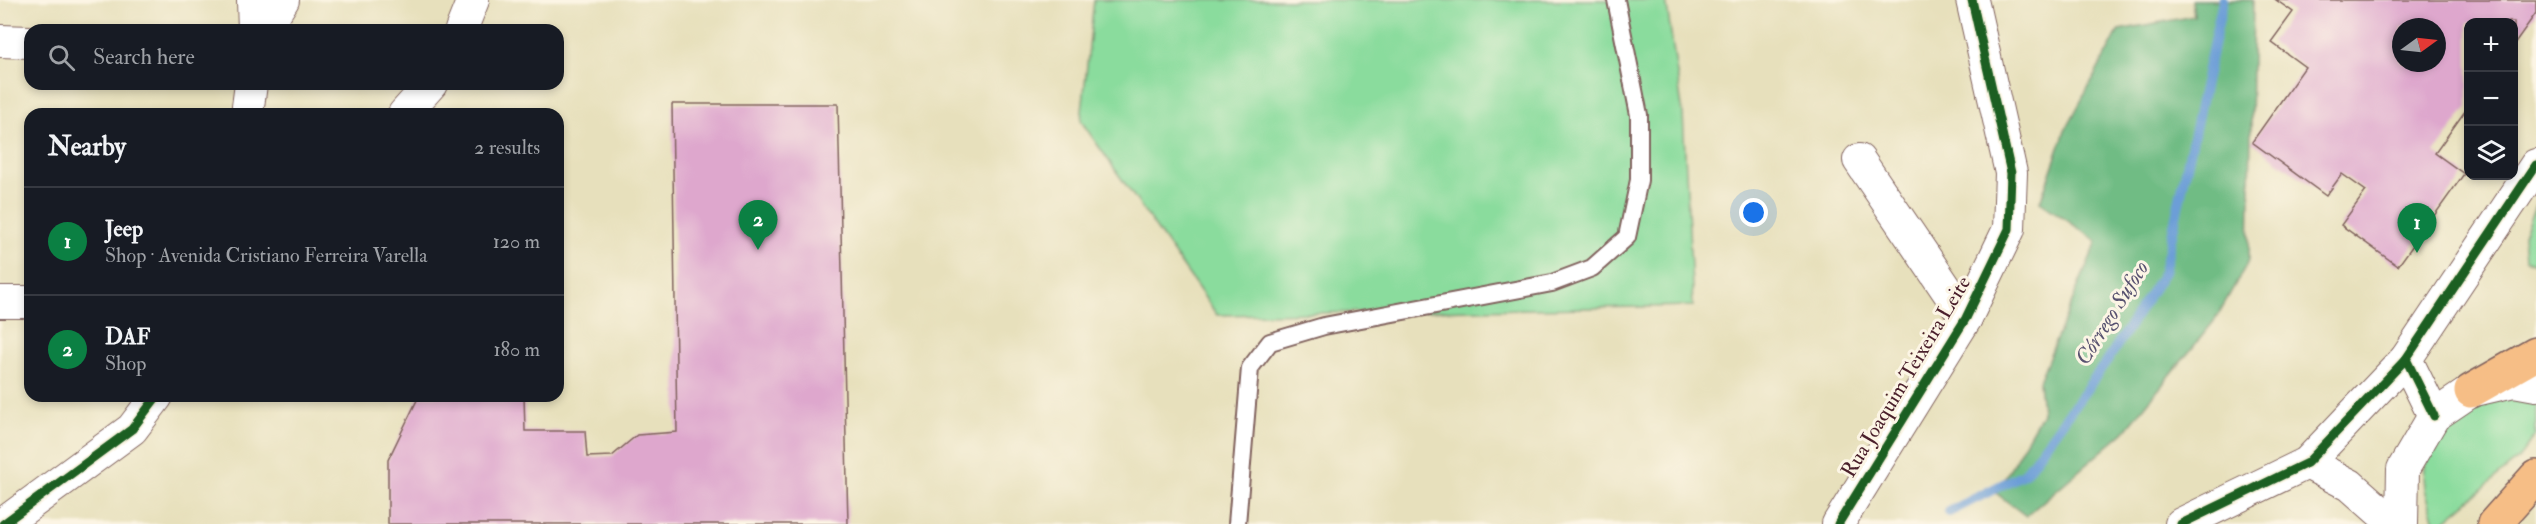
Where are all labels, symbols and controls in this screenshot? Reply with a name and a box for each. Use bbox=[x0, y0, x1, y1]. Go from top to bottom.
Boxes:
north arrow bbox=[2392, 18, 2446, 72]
map controls bbox=[2464, 18, 2518, 180]
button: + bbox=[2464, 18, 2518, 72]
search box bbox=[24, 24, 564, 90]
icon: search bbox=[45, 41, 78, 74]
text: Search here bbox=[93, 43, 195, 71]
button: − bbox=[2464, 72, 2518, 126]
button: layers bbox=[2464, 126, 2518, 180]
text: Nearby bbox=[48, 131, 126, 163]
text: 2 results bbox=[474, 135, 540, 160]
your location bbox=[1739, 198, 1768, 227]
pin: 2 bbox=[738, 200, 777, 250]
pin: 1 bbox=[2398, 204, 2436, 253]
text: Jeep bbox=[105, 215, 143, 243]
text: 1 bbox=[64, 229, 71, 254]
text: 120 m bbox=[493, 229, 540, 254]
text: Shop · Avenida Cristiano Ferreira Varella bbox=[105, 243, 427, 268]
water label: Córrego Sufoco bbox=[2069, 256, 2155, 370]
street label: Rua Joaquim Teixeira Leite bbox=[1835, 271, 1977, 483]
text: DAF bbox=[105, 323, 150, 351]
text: 2 bbox=[62, 337, 73, 362]
text: 180 m bbox=[493, 337, 540, 362]
text: Shop bbox=[105, 351, 146, 376]

